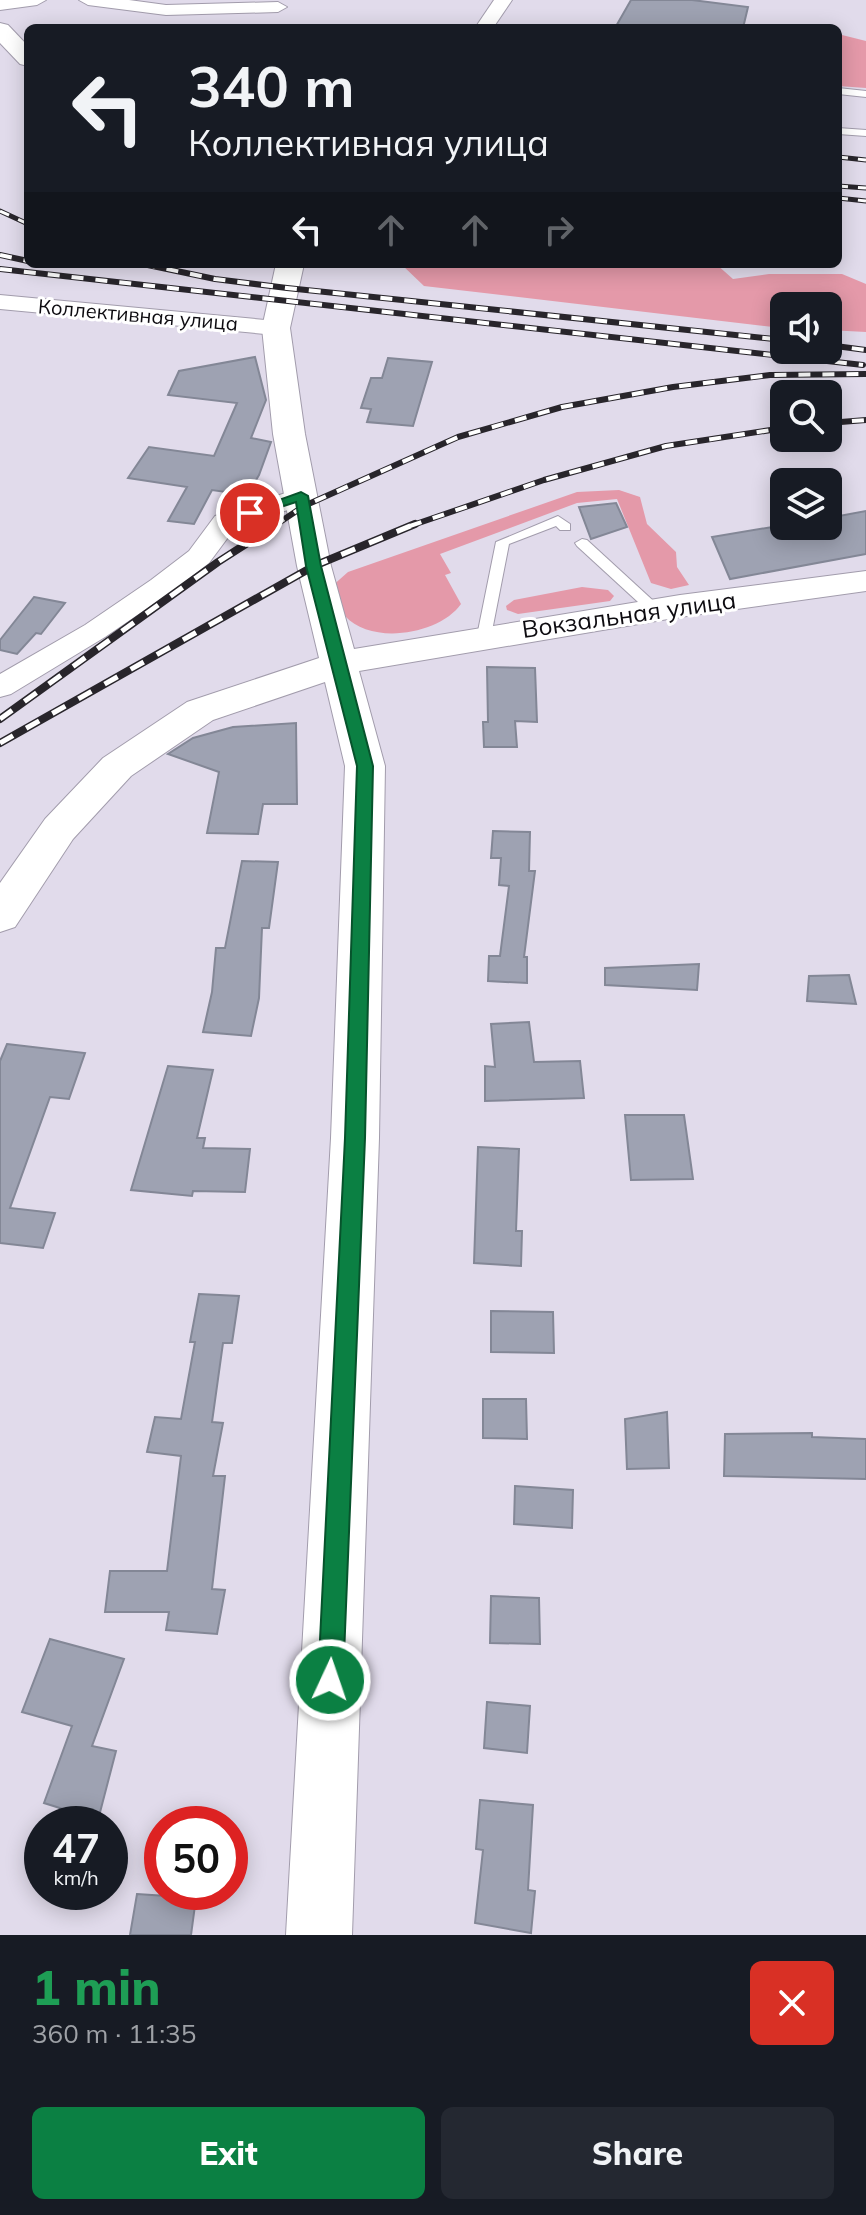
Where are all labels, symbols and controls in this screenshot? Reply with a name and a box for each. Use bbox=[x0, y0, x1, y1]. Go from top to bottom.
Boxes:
text: 340 m bbox=[188, 51, 355, 121]
icon: left bbox=[56, 56, 160, 160]
text: Коллективная улица bbox=[188, 120, 549, 165]
icon: left bbox=[285, 208, 329, 252]
icon: ahead bbox=[369, 208, 413, 252]
icon: ahead bbox=[453, 208, 497, 252]
icon: right bbox=[537, 208, 581, 252]
map controls bbox=[770, 292, 842, 540]
button: sound bbox=[770, 292, 842, 364]
street label: Коллективная улица bbox=[37, 293, 239, 336]
button: search bbox=[770, 380, 842, 452]
button: layers bbox=[770, 468, 842, 540]
pin bbox=[216, 479, 284, 547]
icon: arrive bbox=[228, 491, 272, 535]
street label: Вокзальная улица bbox=[520, 584, 738, 644]
position arrow bbox=[288, 1638, 372, 1722]
speed limit sign: 50 bbox=[144, 1806, 248, 1910]
text: 47 bbox=[52, 1823, 100, 1873]
text: km/h bbox=[53, 1865, 99, 1890]
text: 1 min bbox=[32, 1957, 161, 2017]
button: close bbox=[750, 1961, 834, 2045]
text: 360 m · 11:35 bbox=[32, 2017, 196, 2050]
button: Exit bbox=[32, 2107, 425, 2199]
button: Share bbox=[441, 2107, 834, 2199]

